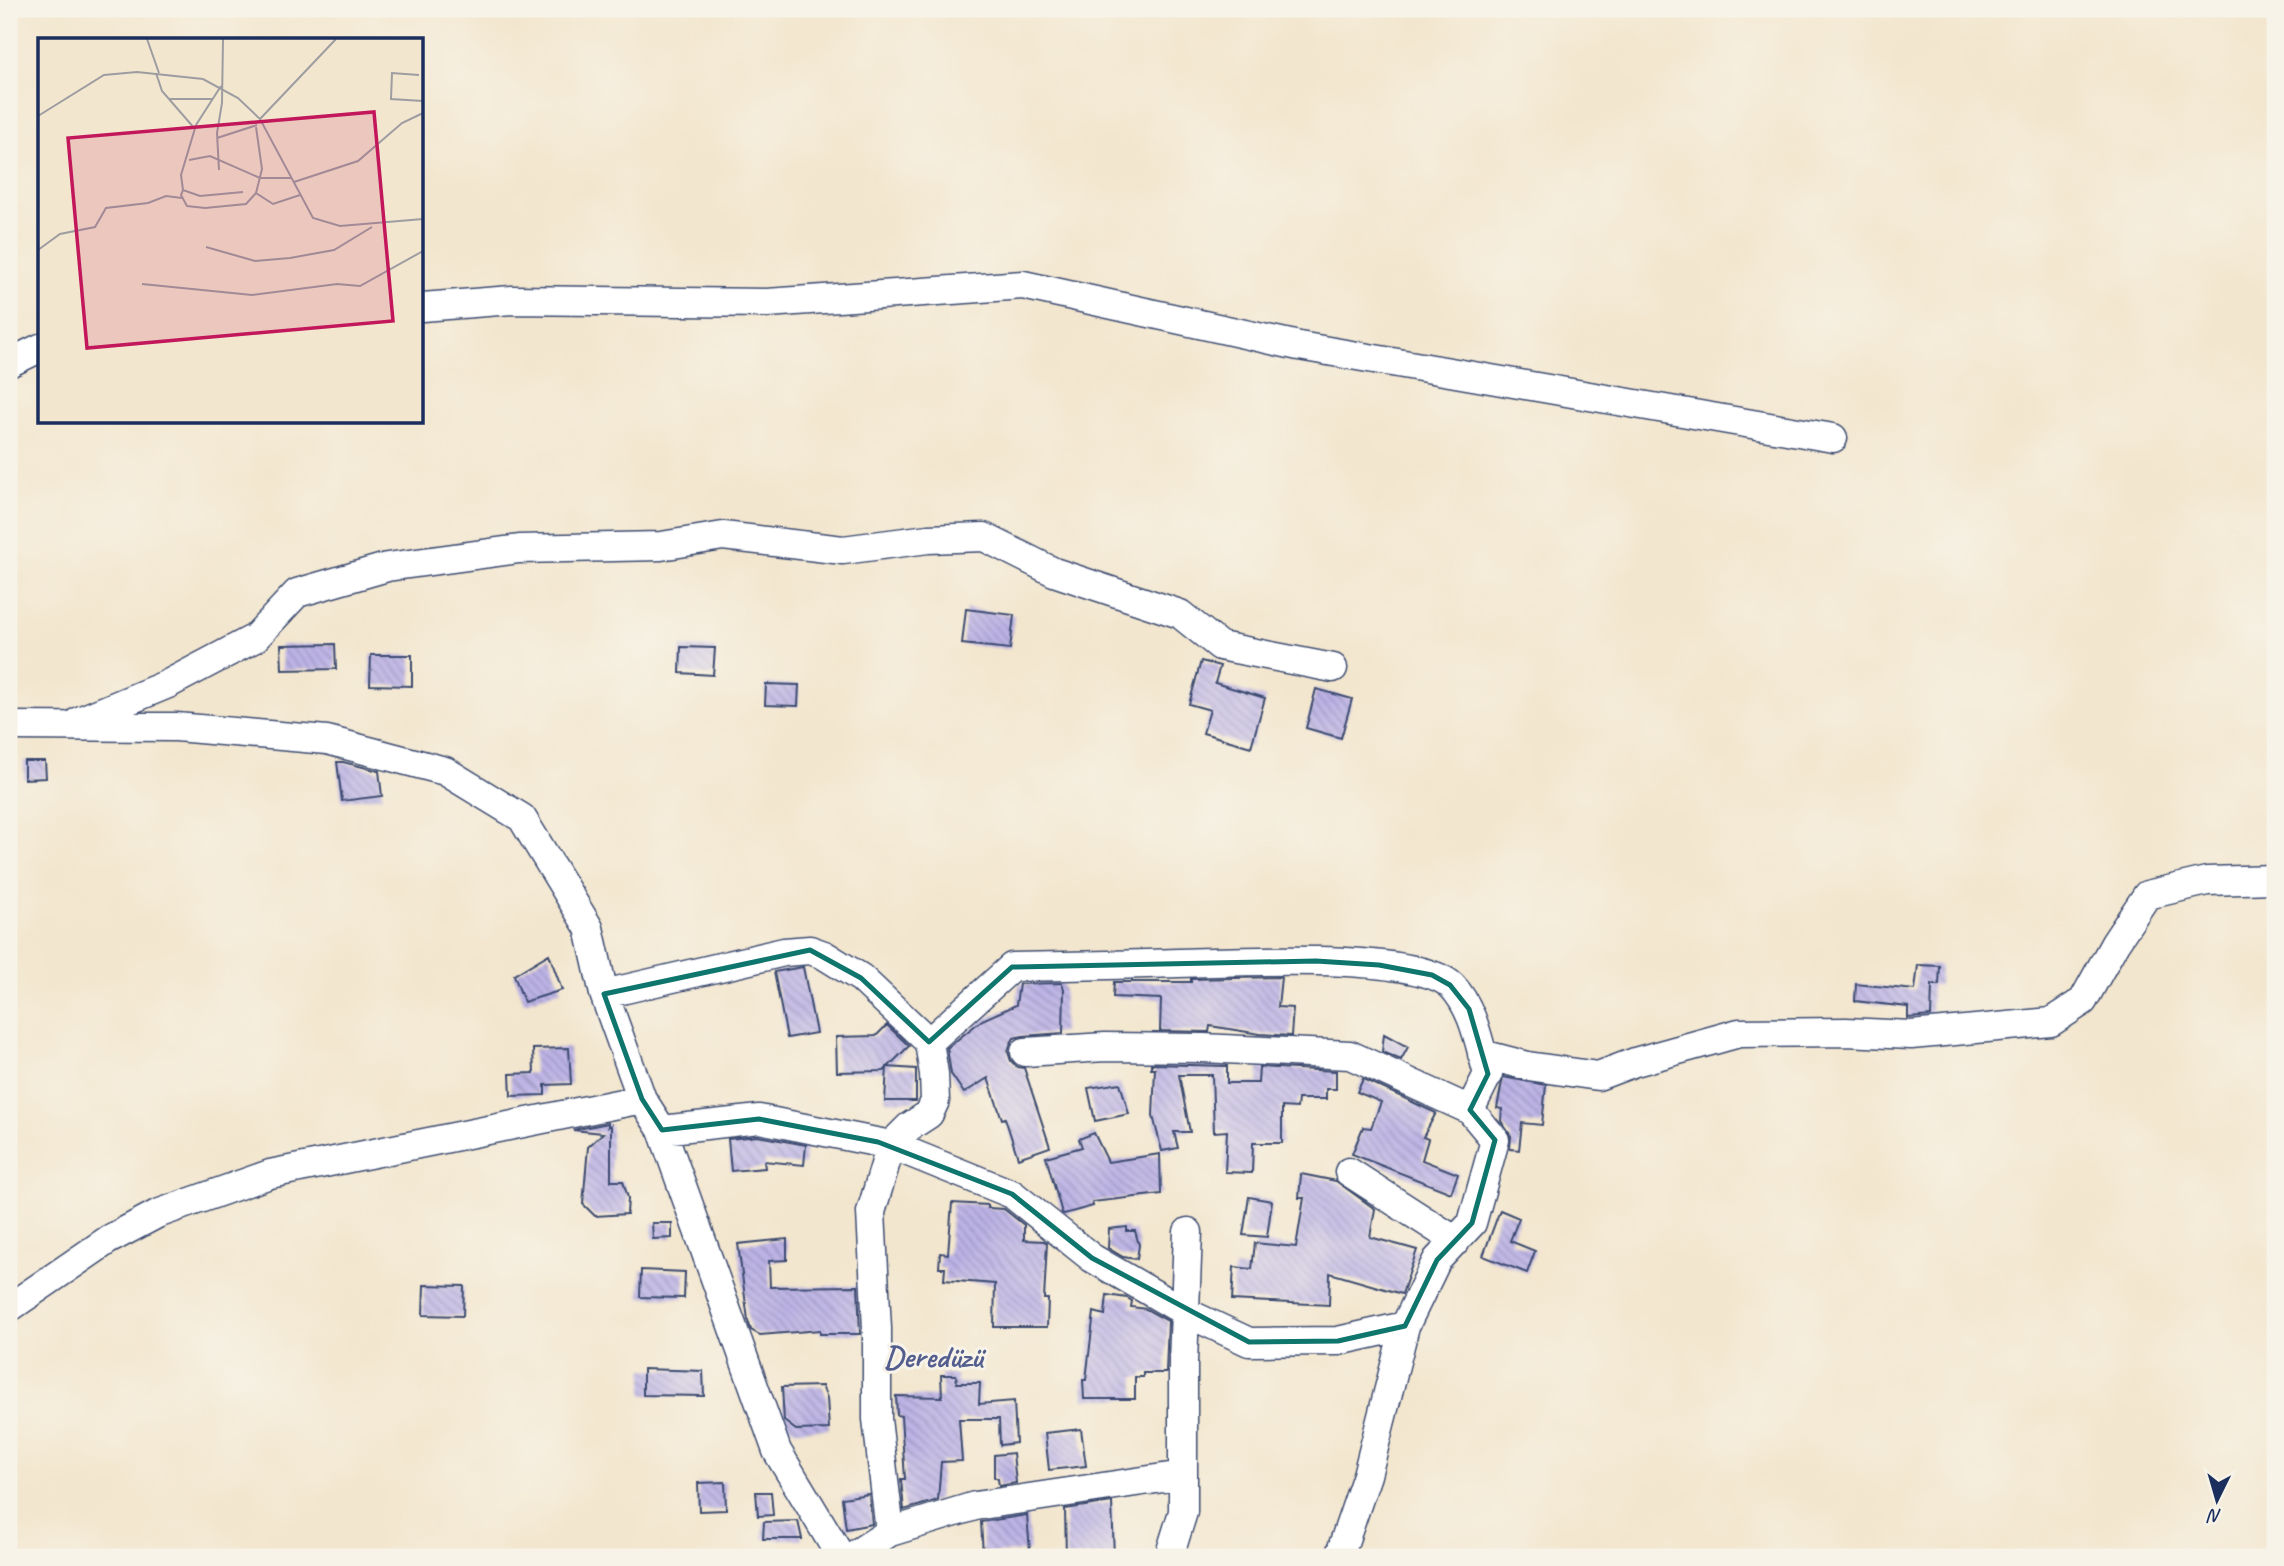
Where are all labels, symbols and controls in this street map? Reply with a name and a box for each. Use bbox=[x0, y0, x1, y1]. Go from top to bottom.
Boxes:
inset map bbox=[38, 38, 424, 424]
district label: Deredüzü bbox=[884, 1336, 986, 1377]
north arrow bbox=[2182, 1464, 2252, 1534]
text: N bbox=[2205, 1503, 2223, 1528]

